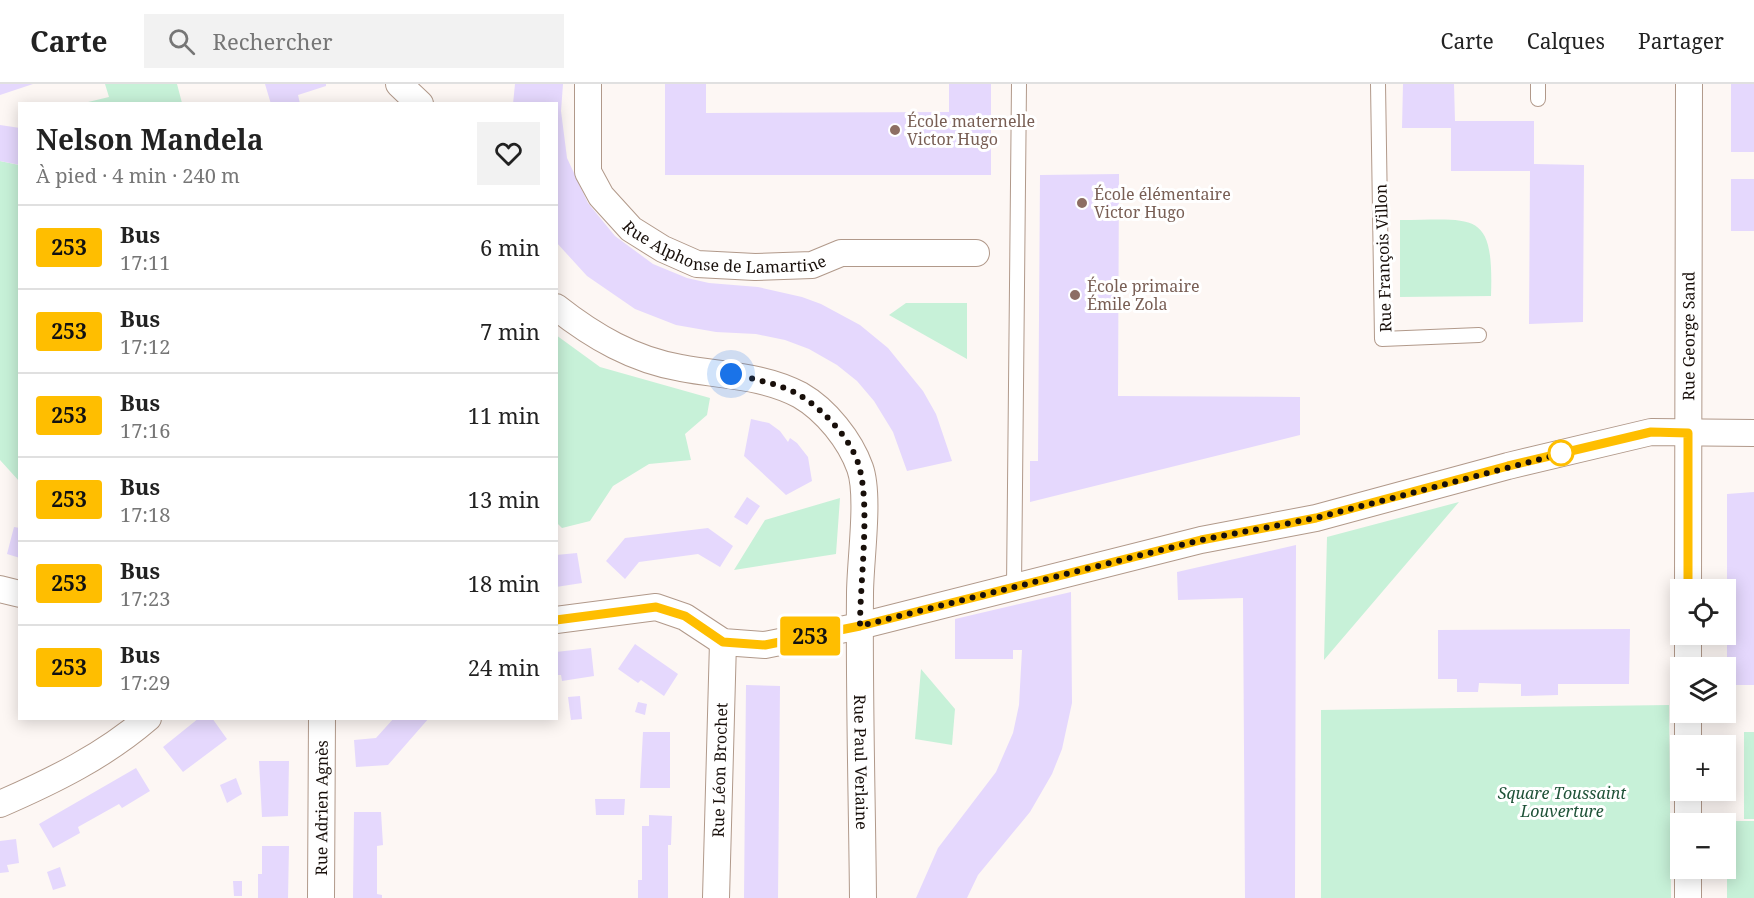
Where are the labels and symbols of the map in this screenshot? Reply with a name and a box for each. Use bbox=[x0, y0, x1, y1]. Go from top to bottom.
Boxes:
place label: École maternelle Victor Hugo bbox=[907, 110, 1035, 150]
marker: École maternelle Victor Hugo bbox=[888, 123, 902, 137]
place label: École élémentaire Victor Hugo bbox=[1094, 183, 1231, 223]
street label: Rue François Villon bbox=[1369, 183, 1397, 333]
marker: École élémentaire Victor Hugo bbox=[1075, 196, 1089, 210]
street label: Rue Alphonse de Lamartine bbox=[618, 216, 829, 278]
street label: Rue George Sand bbox=[1677, 271, 1700, 401]
place label: École primaire Émile Zola bbox=[1087, 275, 1200, 315]
marker: École primaire Émile Zola bbox=[1068, 288, 1082, 302]
your location bbox=[716, 359, 746, 389]
unlabelled marker bbox=[1548, 440, 1574, 466]
line badge: 253 bbox=[776, 616, 844, 656]
street label: Rue Paul Verlaine bbox=[849, 694, 873, 830]
street label: Rue Léon Brochet bbox=[707, 702, 732, 838]
street label: Rue Adrien Agnès bbox=[310, 740, 333, 876]
park label: Square Toussaint Louverture bbox=[1498, 782, 1626, 822]

